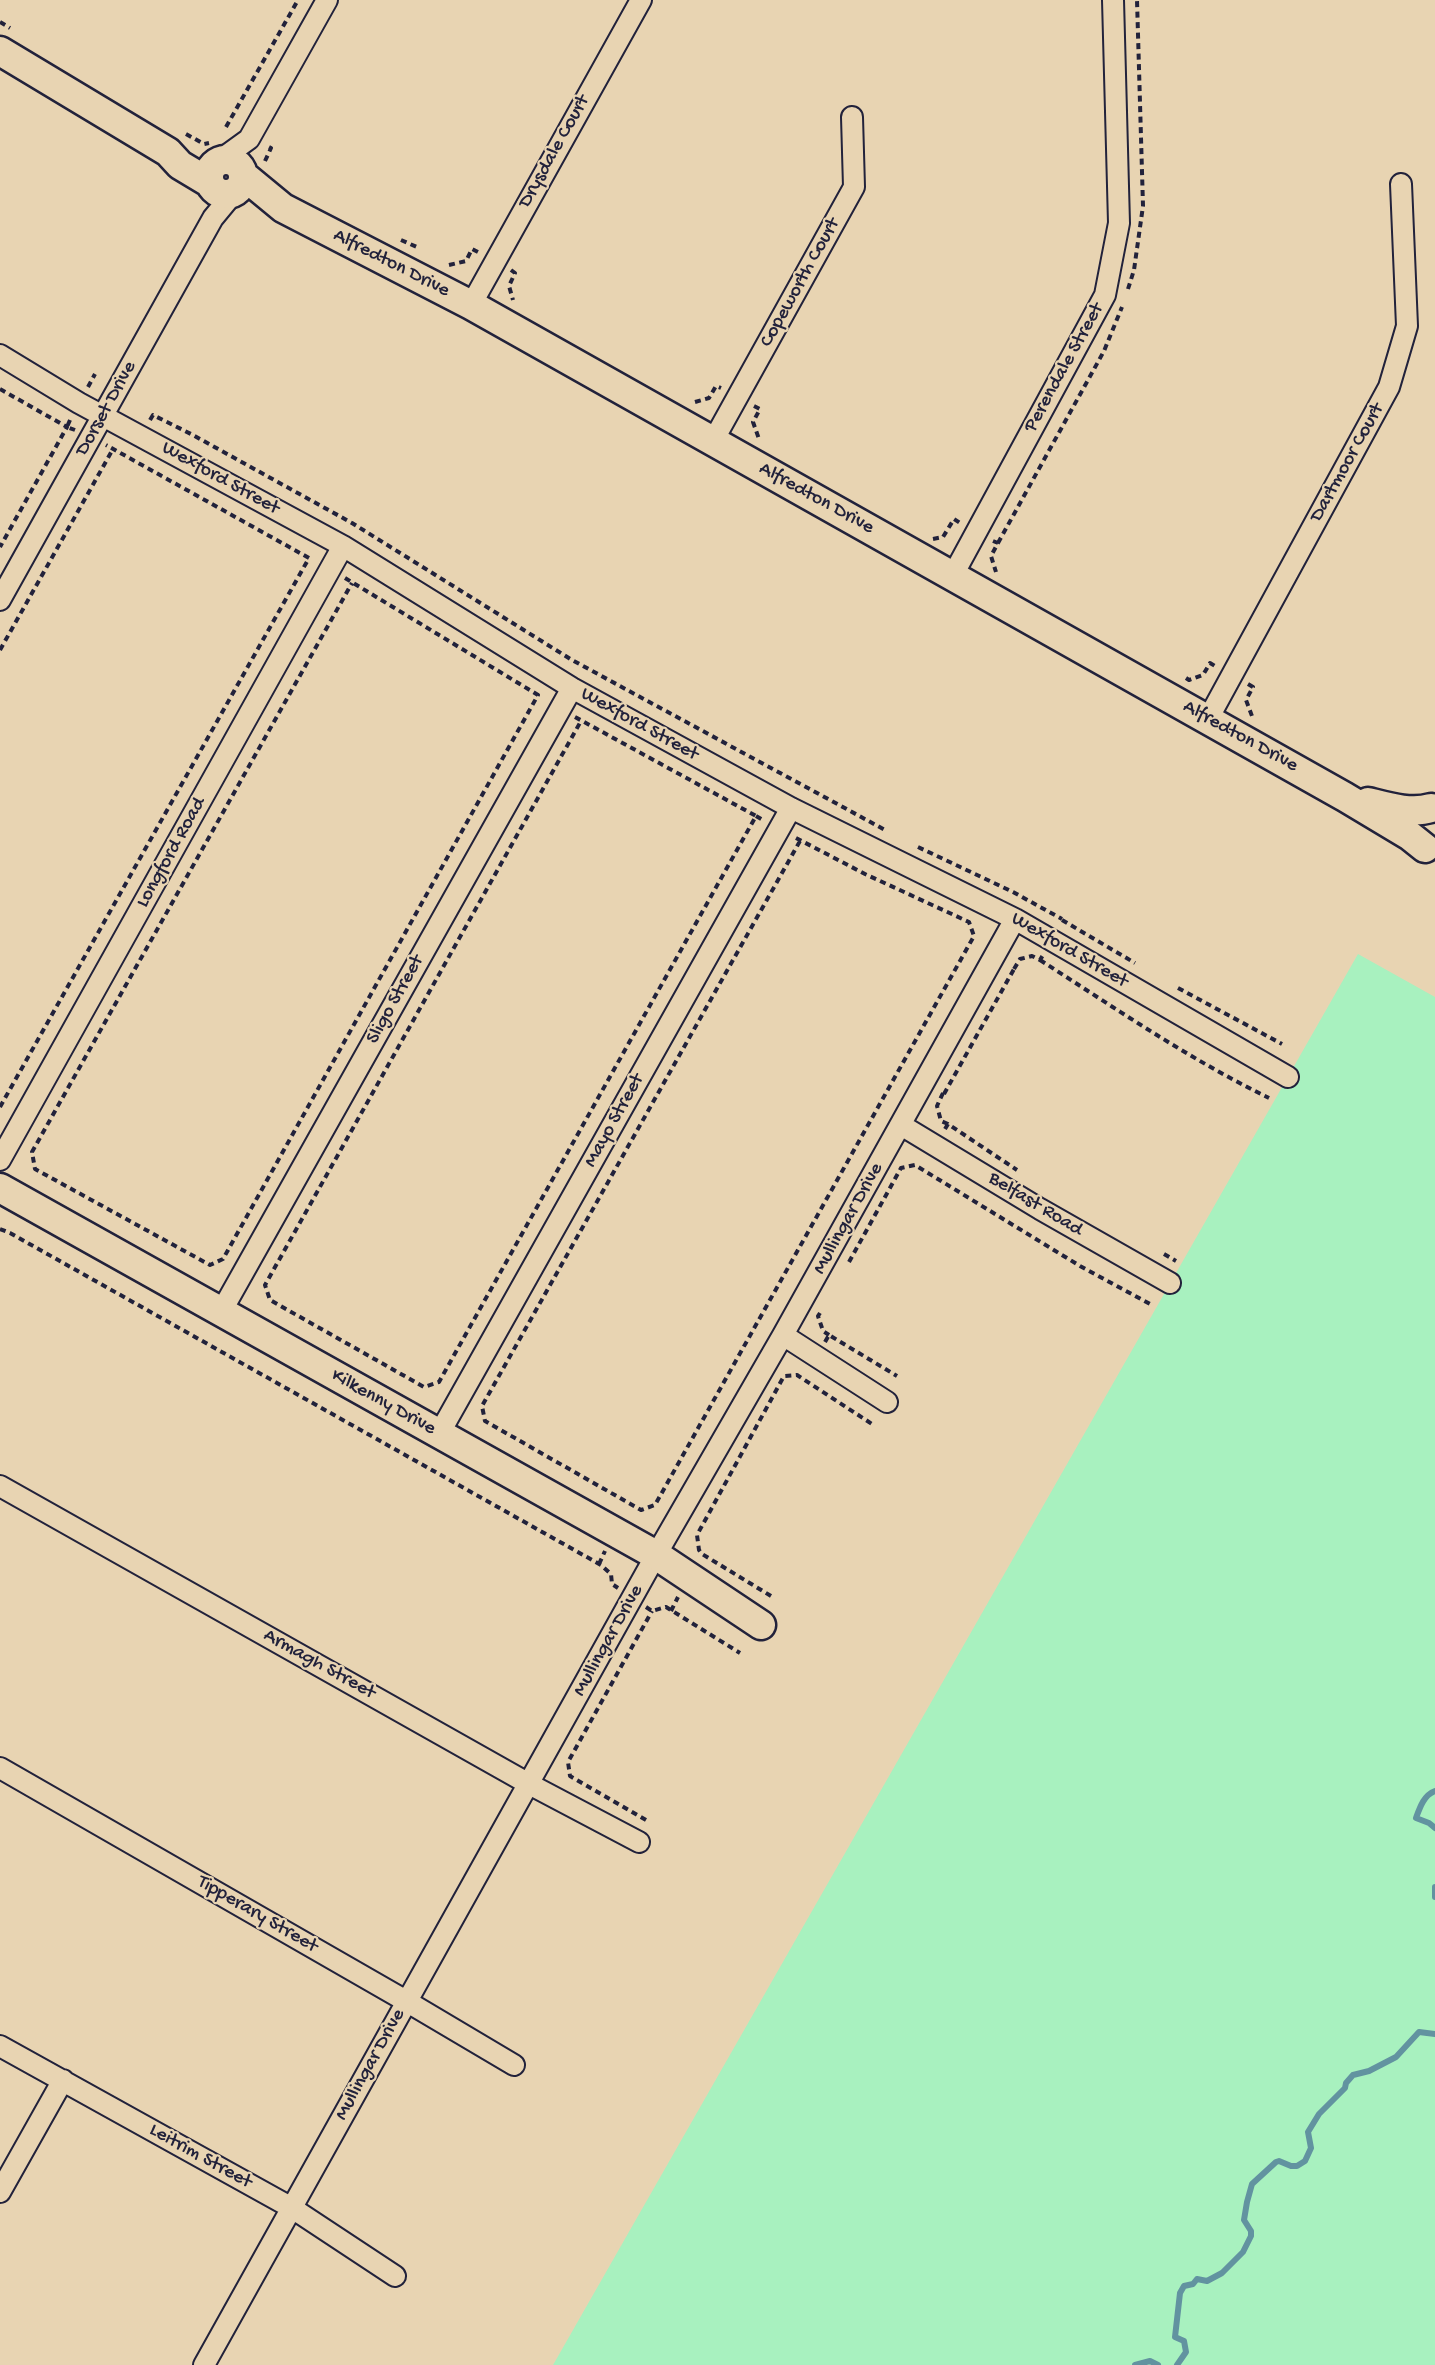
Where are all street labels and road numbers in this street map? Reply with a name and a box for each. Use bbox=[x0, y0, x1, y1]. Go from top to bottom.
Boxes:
street label: Drysdale Court bbox=[514, 91, 596, 213]
street label: Copeworth Court bbox=[756, 214, 846, 352]
street label: Alfredton Drive bbox=[329, 224, 453, 304]
street label: Perendale Street bbox=[1020, 299, 1110, 437]
street label: Dorset Drive bbox=[71, 357, 143, 461]
street label: Dartmoor Court bbox=[1306, 399, 1390, 527]
street label: Wexford Street bbox=[157, 437, 283, 521]
street label: Alfredton Drive bbox=[754, 458, 878, 540]
street label: Wexford Street bbox=[576, 683, 702, 767]
street label: Alfredton Drive bbox=[1178, 696, 1302, 778]
street label: Longford Road bbox=[132, 794, 212, 912]
street label: Wexford Street bbox=[1006, 908, 1132, 994]
street label: Sligo Street bbox=[362, 951, 430, 1049]
street label: Mayo Street bbox=[579, 1070, 651, 1172]
street label: Mullingar Drive bbox=[808, 1159, 890, 1279]
street label: Belfast Road bbox=[983, 1167, 1087, 1243]
street label: Kilkenny Drive bbox=[326, 1364, 440, 1442]
street label: Mullingar Drive bbox=[568, 1581, 650, 1701]
street label: Armagh Street bbox=[259, 1624, 379, 1706]
street label: Tipperary Street bbox=[192, 1871, 322, 1959]
street label: Mullingar Drive bbox=[330, 2005, 412, 2125]
street label: Leitrim Street bbox=[144, 2119, 256, 2195]

